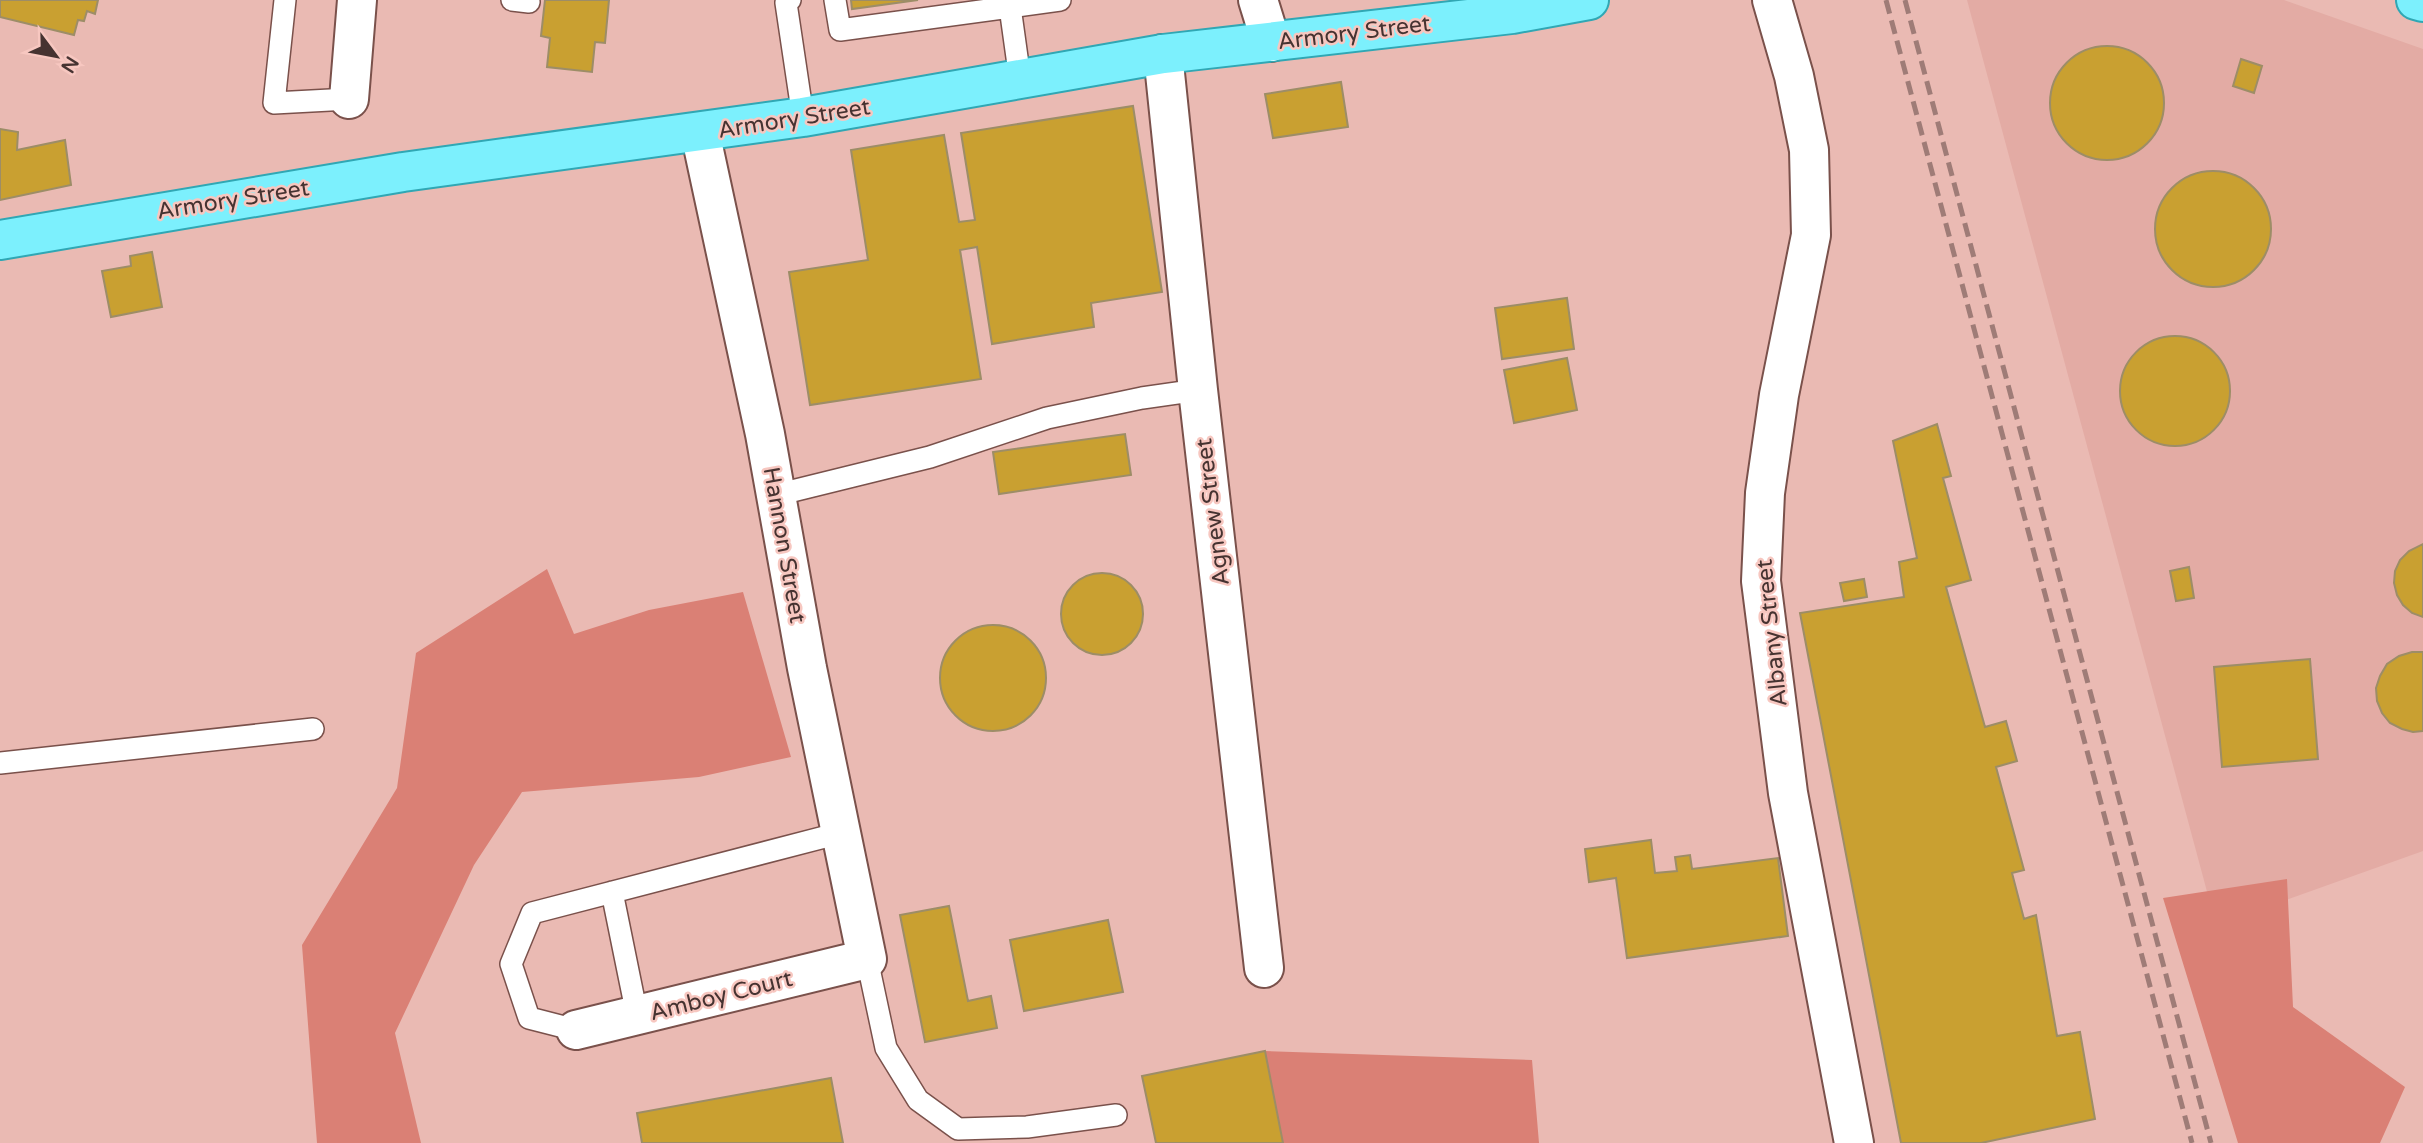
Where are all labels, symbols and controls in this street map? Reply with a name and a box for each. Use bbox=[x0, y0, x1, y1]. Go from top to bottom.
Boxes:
street label: Armory Street bbox=[1276, 10, 1432, 56]
north arrow bbox=[21, 21, 91, 91]
text: N bbox=[56, 52, 83, 77]
street label: Armory Street bbox=[716, 93, 873, 145]
street label: Armory Street bbox=[155, 174, 312, 226]
street label: Agnew Street bbox=[1190, 436, 1236, 587]
street label: Hannon Street bbox=[757, 465, 812, 626]
street label: Albany Street bbox=[1750, 558, 1794, 708]
street label: Amboy Court bbox=[647, 965, 796, 1027]

